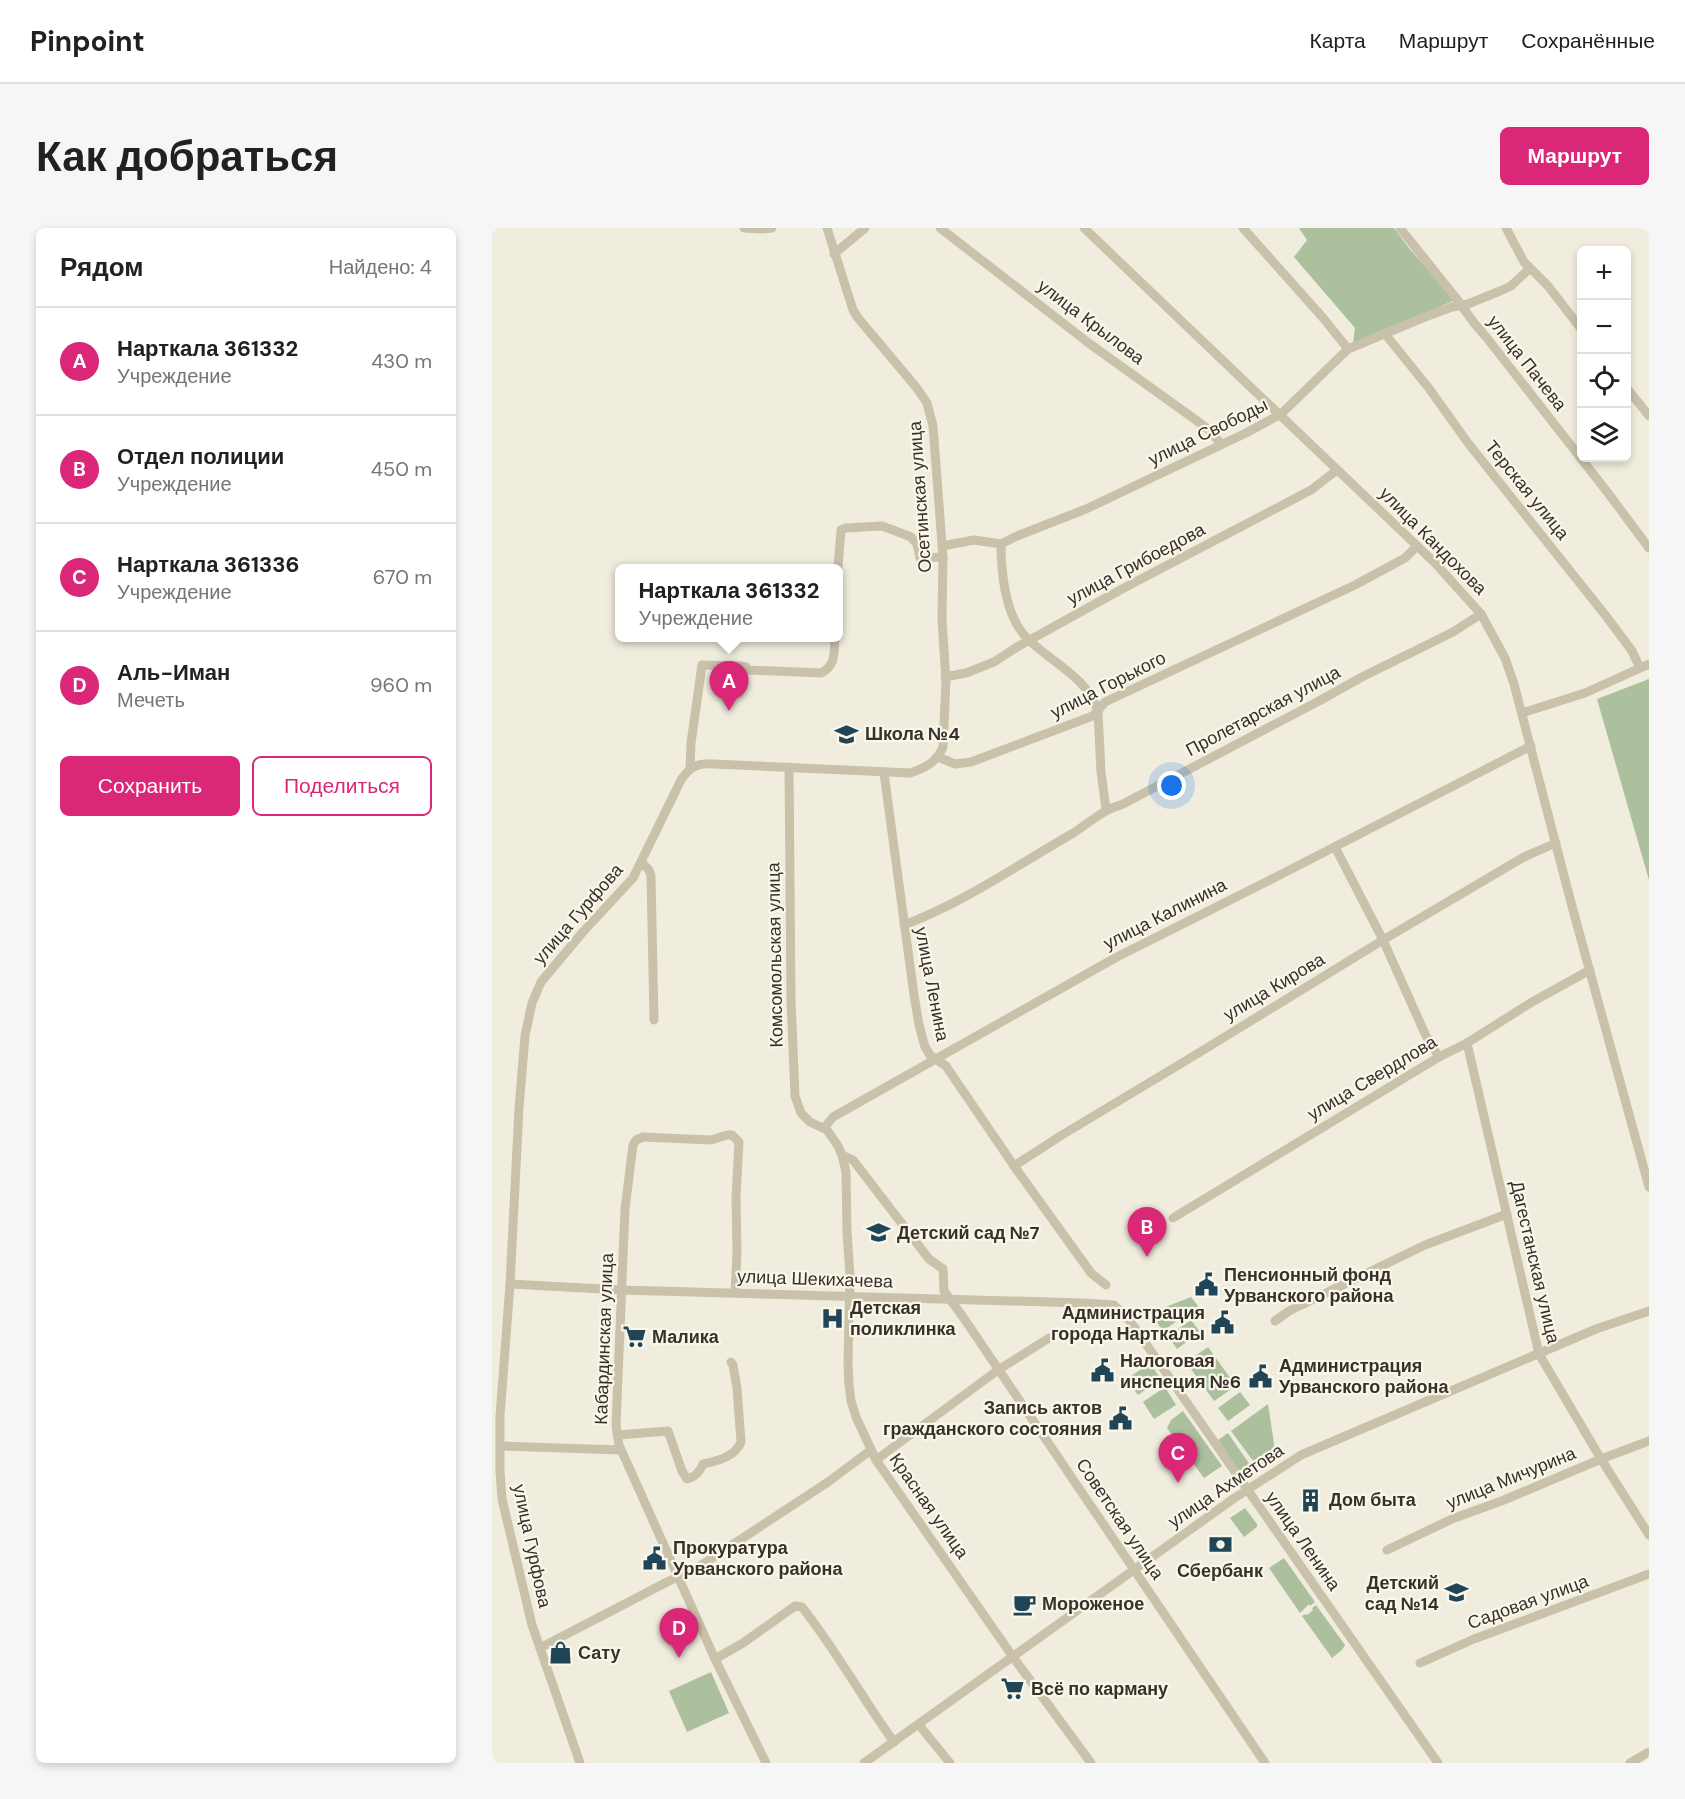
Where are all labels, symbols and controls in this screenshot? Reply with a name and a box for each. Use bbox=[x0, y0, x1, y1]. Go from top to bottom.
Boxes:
text: Pinpoint bbox=[30, 23, 145, 60]
text: Карта bbox=[1310, 27, 1366, 55]
text: Маршрут bbox=[1399, 27, 1488, 55]
text: Сохранённые bbox=[1521, 27, 1655, 55]
button: Маршрут bbox=[1500, 127, 1649, 185]
text: Как добраться bbox=[36, 129, 338, 184]
map controls bbox=[1577, 246, 1631, 462]
button: + bbox=[1577, 246, 1631, 300]
text: Рядом bbox=[60, 250, 143, 284]
text: Найдено: 4 bbox=[329, 254, 432, 280]
street label: улица Крылова bbox=[1033, 274, 1150, 371]
button: − bbox=[1577, 300, 1631, 354]
street label: улица Пачева bbox=[1482, 310, 1573, 417]
text: Нарткала 361332 bbox=[117, 334, 298, 363]
text: A bbox=[72, 348, 87, 374]
text: 430 m bbox=[371, 348, 432, 374]
button: locate bbox=[1577, 354, 1631, 408]
text: Учреждение bbox=[117, 363, 232, 389]
street label: улица Свободы bbox=[1144, 393, 1272, 471]
button: layers bbox=[1577, 408, 1631, 462]
street label: Осетинская улица bbox=[903, 419, 937, 574]
street label: Терская улица bbox=[1480, 435, 1575, 545]
text: Отдел полиции bbox=[117, 442, 284, 471]
text: B bbox=[73, 456, 86, 482]
text: 450 m bbox=[371, 456, 432, 482]
text: Учреждение bbox=[117, 471, 232, 497]
street label: улица Кандохова bbox=[1374, 482, 1493, 601]
street label: улица Грибоедова bbox=[1063, 517, 1210, 610]
text: Нарткала 361336 bbox=[117, 550, 299, 579]
text: C bbox=[72, 564, 87, 590]
text: 670 m bbox=[373, 564, 432, 590]
popup bbox=[615, 564, 843, 642]
text: Нарткала 361332 bbox=[638, 576, 820, 605]
text: Учреждение bbox=[117, 579, 232, 605]
text: Учреждение bbox=[638, 605, 753, 631]
street label: улица Горького bbox=[1046, 646, 1170, 724]
text: Аль-Иман bbox=[117, 658, 230, 687]
street label: Пролетарская улица bbox=[1182, 660, 1345, 762]
pin: A bbox=[710, 662, 748, 711]
text: D bbox=[72, 672, 87, 698]
text: 960 m bbox=[370, 672, 432, 698]
text: Мечеть bbox=[117, 687, 185, 713]
school or university icon: Школа №4 bbox=[834, 721, 860, 747]
place label: Школа №4 bbox=[865, 722, 960, 746]
button: Сохранить bbox=[60, 756, 240, 816]
button: Поделиться bbox=[252, 756, 432, 816]
your location bbox=[1157, 771, 1186, 800]
street label: улица Гурфова bbox=[528, 858, 629, 969]
street label: Комсомольская улица bbox=[761, 861, 789, 1048]
street label: улица Калинина bbox=[1099, 872, 1232, 955]
street label: улица Ленина bbox=[909, 925, 955, 1044]
street label: улица Кирова bbox=[1219, 947, 1330, 1027]
street label: улица Свердлова bbox=[1303, 1029, 1442, 1126]
street label: Дагестанская улица bbox=[1505, 1178, 1566, 1347]
pin: B bbox=[1128, 1208, 1166, 1257]
school or university icon: Детский сад №7 bbox=[866, 1220, 892, 1246]
place label: Детский сад №7 bbox=[897, 1221, 1040, 1245]
street label: Кабардинская улица bbox=[589, 1252, 619, 1425]
place label: Пенсионный фонд Урванского района bbox=[1224, 1263, 1394, 1308]
street label: улица Шекихачева bbox=[737, 1264, 894, 1294]
public building icon: Пенсионный фонд Урванского района bbox=[1193, 1272, 1219, 1298]
place label: Детская поликлинка bbox=[850, 1296, 957, 1341]
place label: Администрация города Нарткалы bbox=[1051, 1301, 1205, 1346]
hospital icon: Детская поликлинка bbox=[819, 1305, 845, 1331]
public building icon: Администрация города Нарткалы bbox=[1210, 1310, 1236, 1336]
supermarket icon: Малика bbox=[621, 1324, 647, 1350]
place label: Малика bbox=[652, 1325, 720, 1349]
place label: Налоговая инспеция №6 bbox=[1120, 1349, 1241, 1394]
place label: Администрация Урванского района bbox=[1279, 1354, 1449, 1399]
public building icon: Налоговая инспеция №6 bbox=[1089, 1358, 1115, 1384]
public building icon: Администрация Урванского района bbox=[1248, 1363, 1274, 1389]
place label: Запись актов гражданского состояния bbox=[883, 1396, 1102, 1441]
public building icon: Запись актов гражданского состояния bbox=[1107, 1405, 1133, 1431]
pin: C bbox=[1158, 1434, 1198, 1483]
street label: улица Ахметова bbox=[1164, 1438, 1289, 1534]
street label: улица Мичурина bbox=[1443, 1441, 1580, 1515]
street label: Красная улица bbox=[884, 1449, 975, 1564]
street label: Советская улица bbox=[1071, 1454, 1170, 1585]
street label: улица Гурфова bbox=[507, 1482, 557, 1611]
street label: улица Ленина bbox=[1260, 1487, 1347, 1596]
building icon: Дом быта bbox=[1298, 1487, 1324, 1513]
place label: Дом быта bbox=[1329, 1488, 1417, 1512]
bank icon: Сбербанк bbox=[1207, 1532, 1233, 1558]
place label: Прокуратура Урванского района bbox=[673, 1536, 843, 1581]
public building icon: Прокуратура Урванского района bbox=[642, 1545, 668, 1571]
place label: Сбербанк bbox=[1177, 1559, 1264, 1583]
street label: Садовая улица bbox=[1464, 1569, 1593, 1635]
place label: Детский сад №14 bbox=[1365, 1571, 1439, 1616]
school or university icon: Детский сад №14 bbox=[1444, 1580, 1470, 1606]
cafe icon: Мороженое bbox=[1011, 1591, 1037, 1617]
place label: Мороженое bbox=[1042, 1592, 1144, 1616]
pin: D bbox=[660, 1608, 699, 1658]
shop icon: Сату bbox=[547, 1640, 573, 1666]
place label: Сату bbox=[578, 1641, 621, 1665]
supermarket icon: Всё по карману bbox=[1000, 1676, 1026, 1702]
place label: Всё по карману bbox=[1031, 1677, 1168, 1701]

